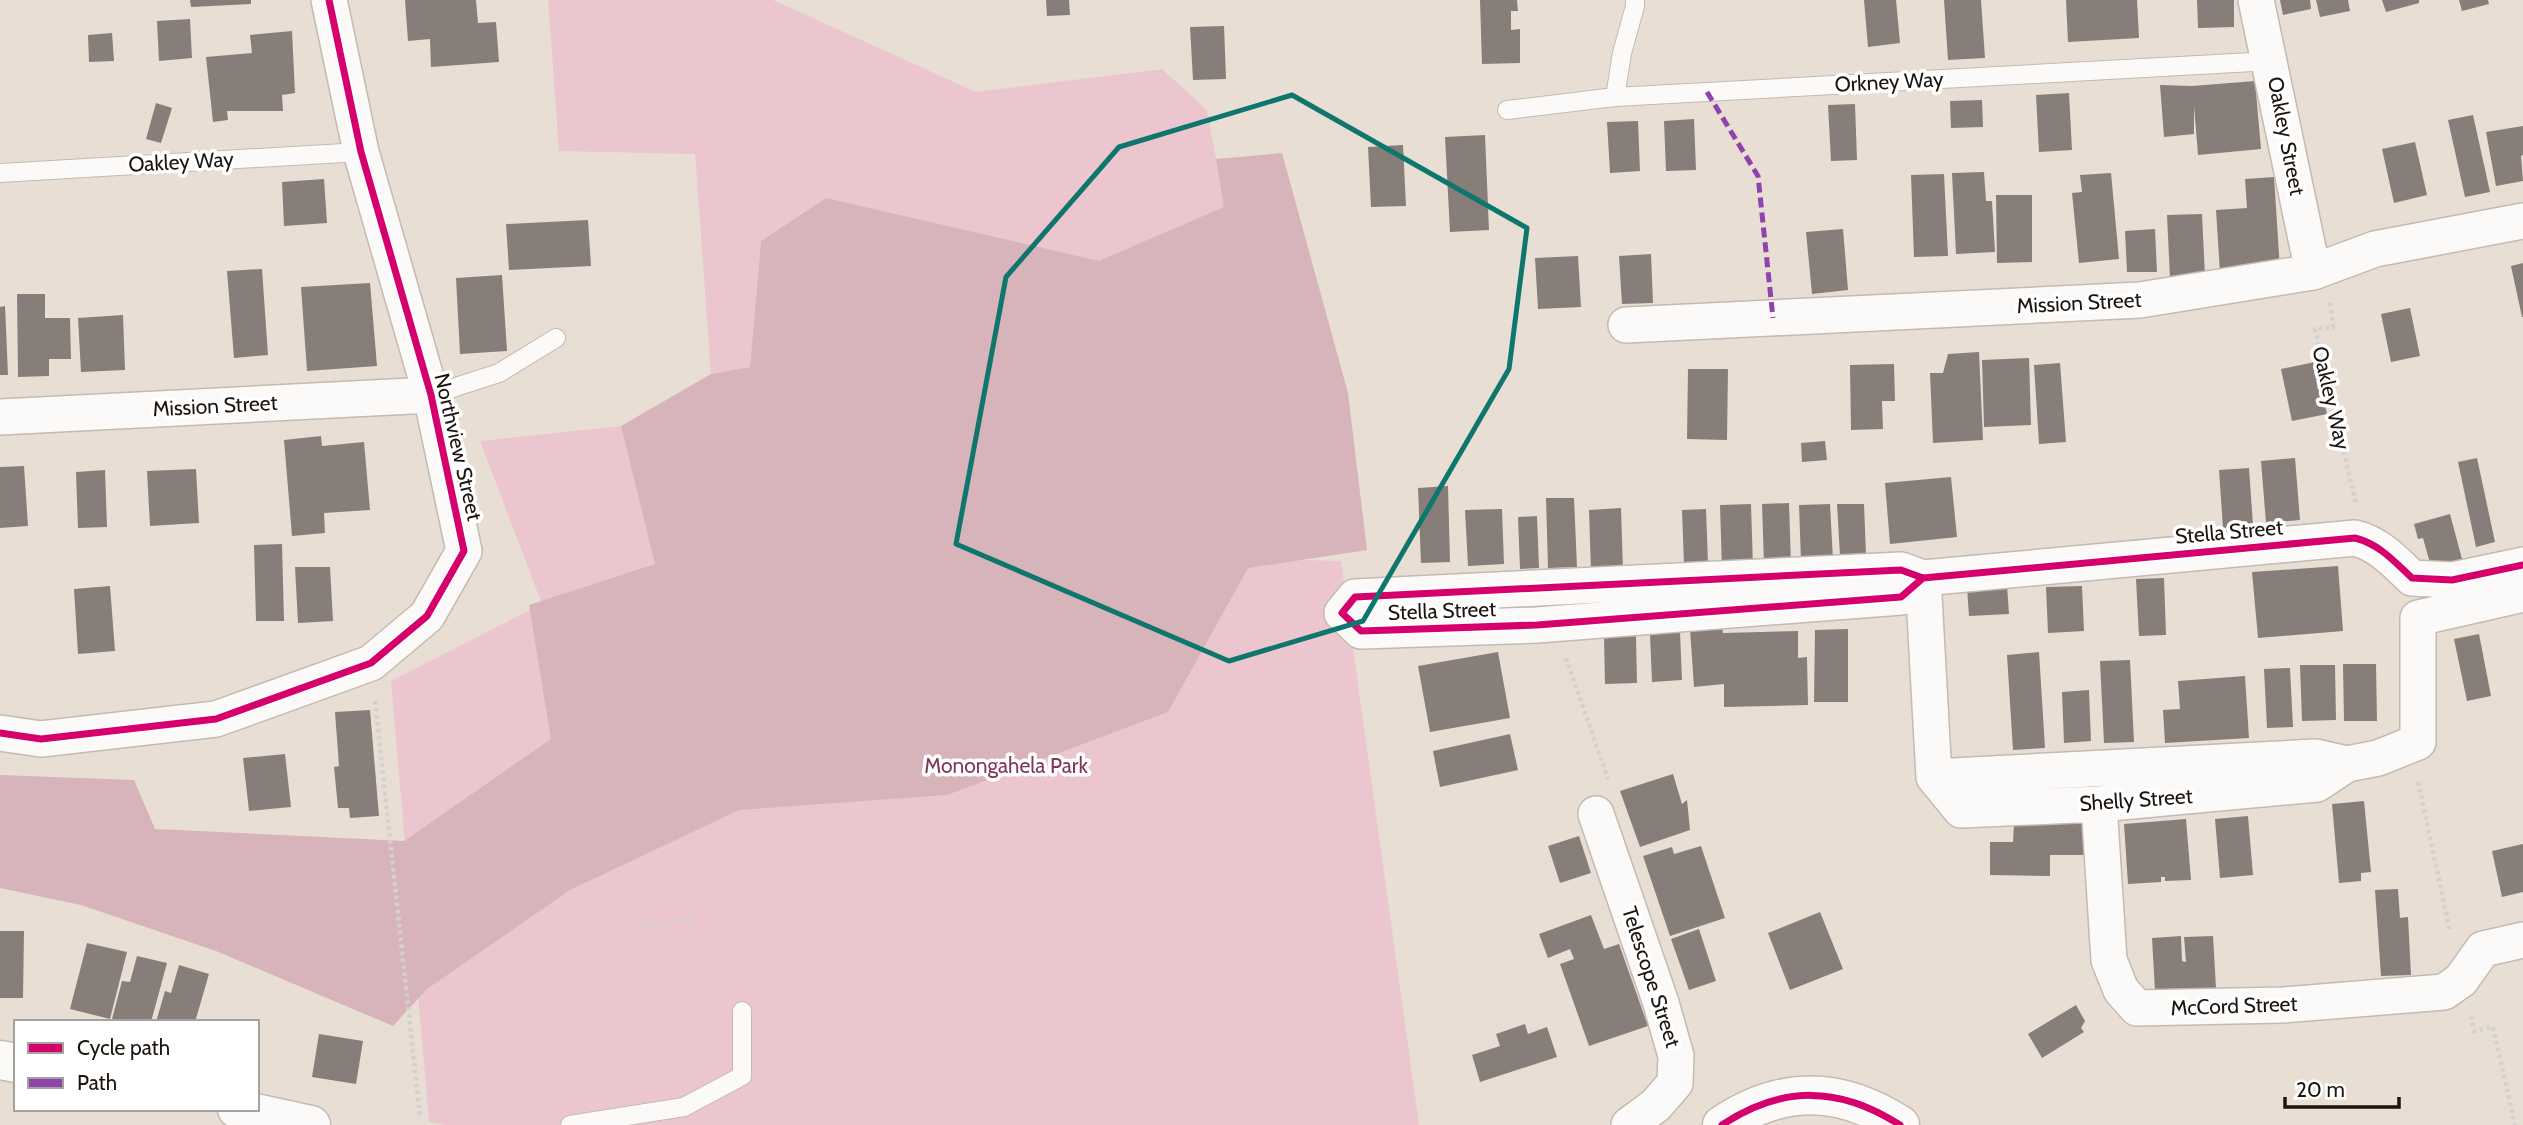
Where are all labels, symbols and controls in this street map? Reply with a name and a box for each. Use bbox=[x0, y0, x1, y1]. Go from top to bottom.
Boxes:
street label: Orkney Way bbox=[1834, 66, 1944, 97]
street label: Oakley Street bbox=[2263, 74, 2310, 197]
street label: Oakley Way bbox=[128, 146, 235, 177]
street label: Mission Street bbox=[2016, 287, 2142, 318]
street label: Oakley Way bbox=[2307, 344, 2356, 453]
street label: Northview Street bbox=[429, 371, 488, 523]
street label: Mission Street bbox=[152, 390, 278, 421]
street label: Stella Street bbox=[2174, 514, 2284, 549]
street label: Stella Street bbox=[1387, 596, 1497, 625]
park label: Monongahela Park bbox=[924, 753, 1088, 778]
street label: Shelly Street bbox=[2079, 783, 2193, 816]
street label: Telescope Street bbox=[1617, 903, 1686, 1050]
street label: McCord Street bbox=[2170, 991, 2298, 1020]
legend bbox=[14, 1020, 259, 1111]
text: Cycle path bbox=[77, 1035, 170, 1060]
scale bar bbox=[2285, 1066, 2399, 1110]
text: Path bbox=[77, 1070, 117, 1095]
text: 20 m bbox=[2296, 1077, 2345, 1102]

